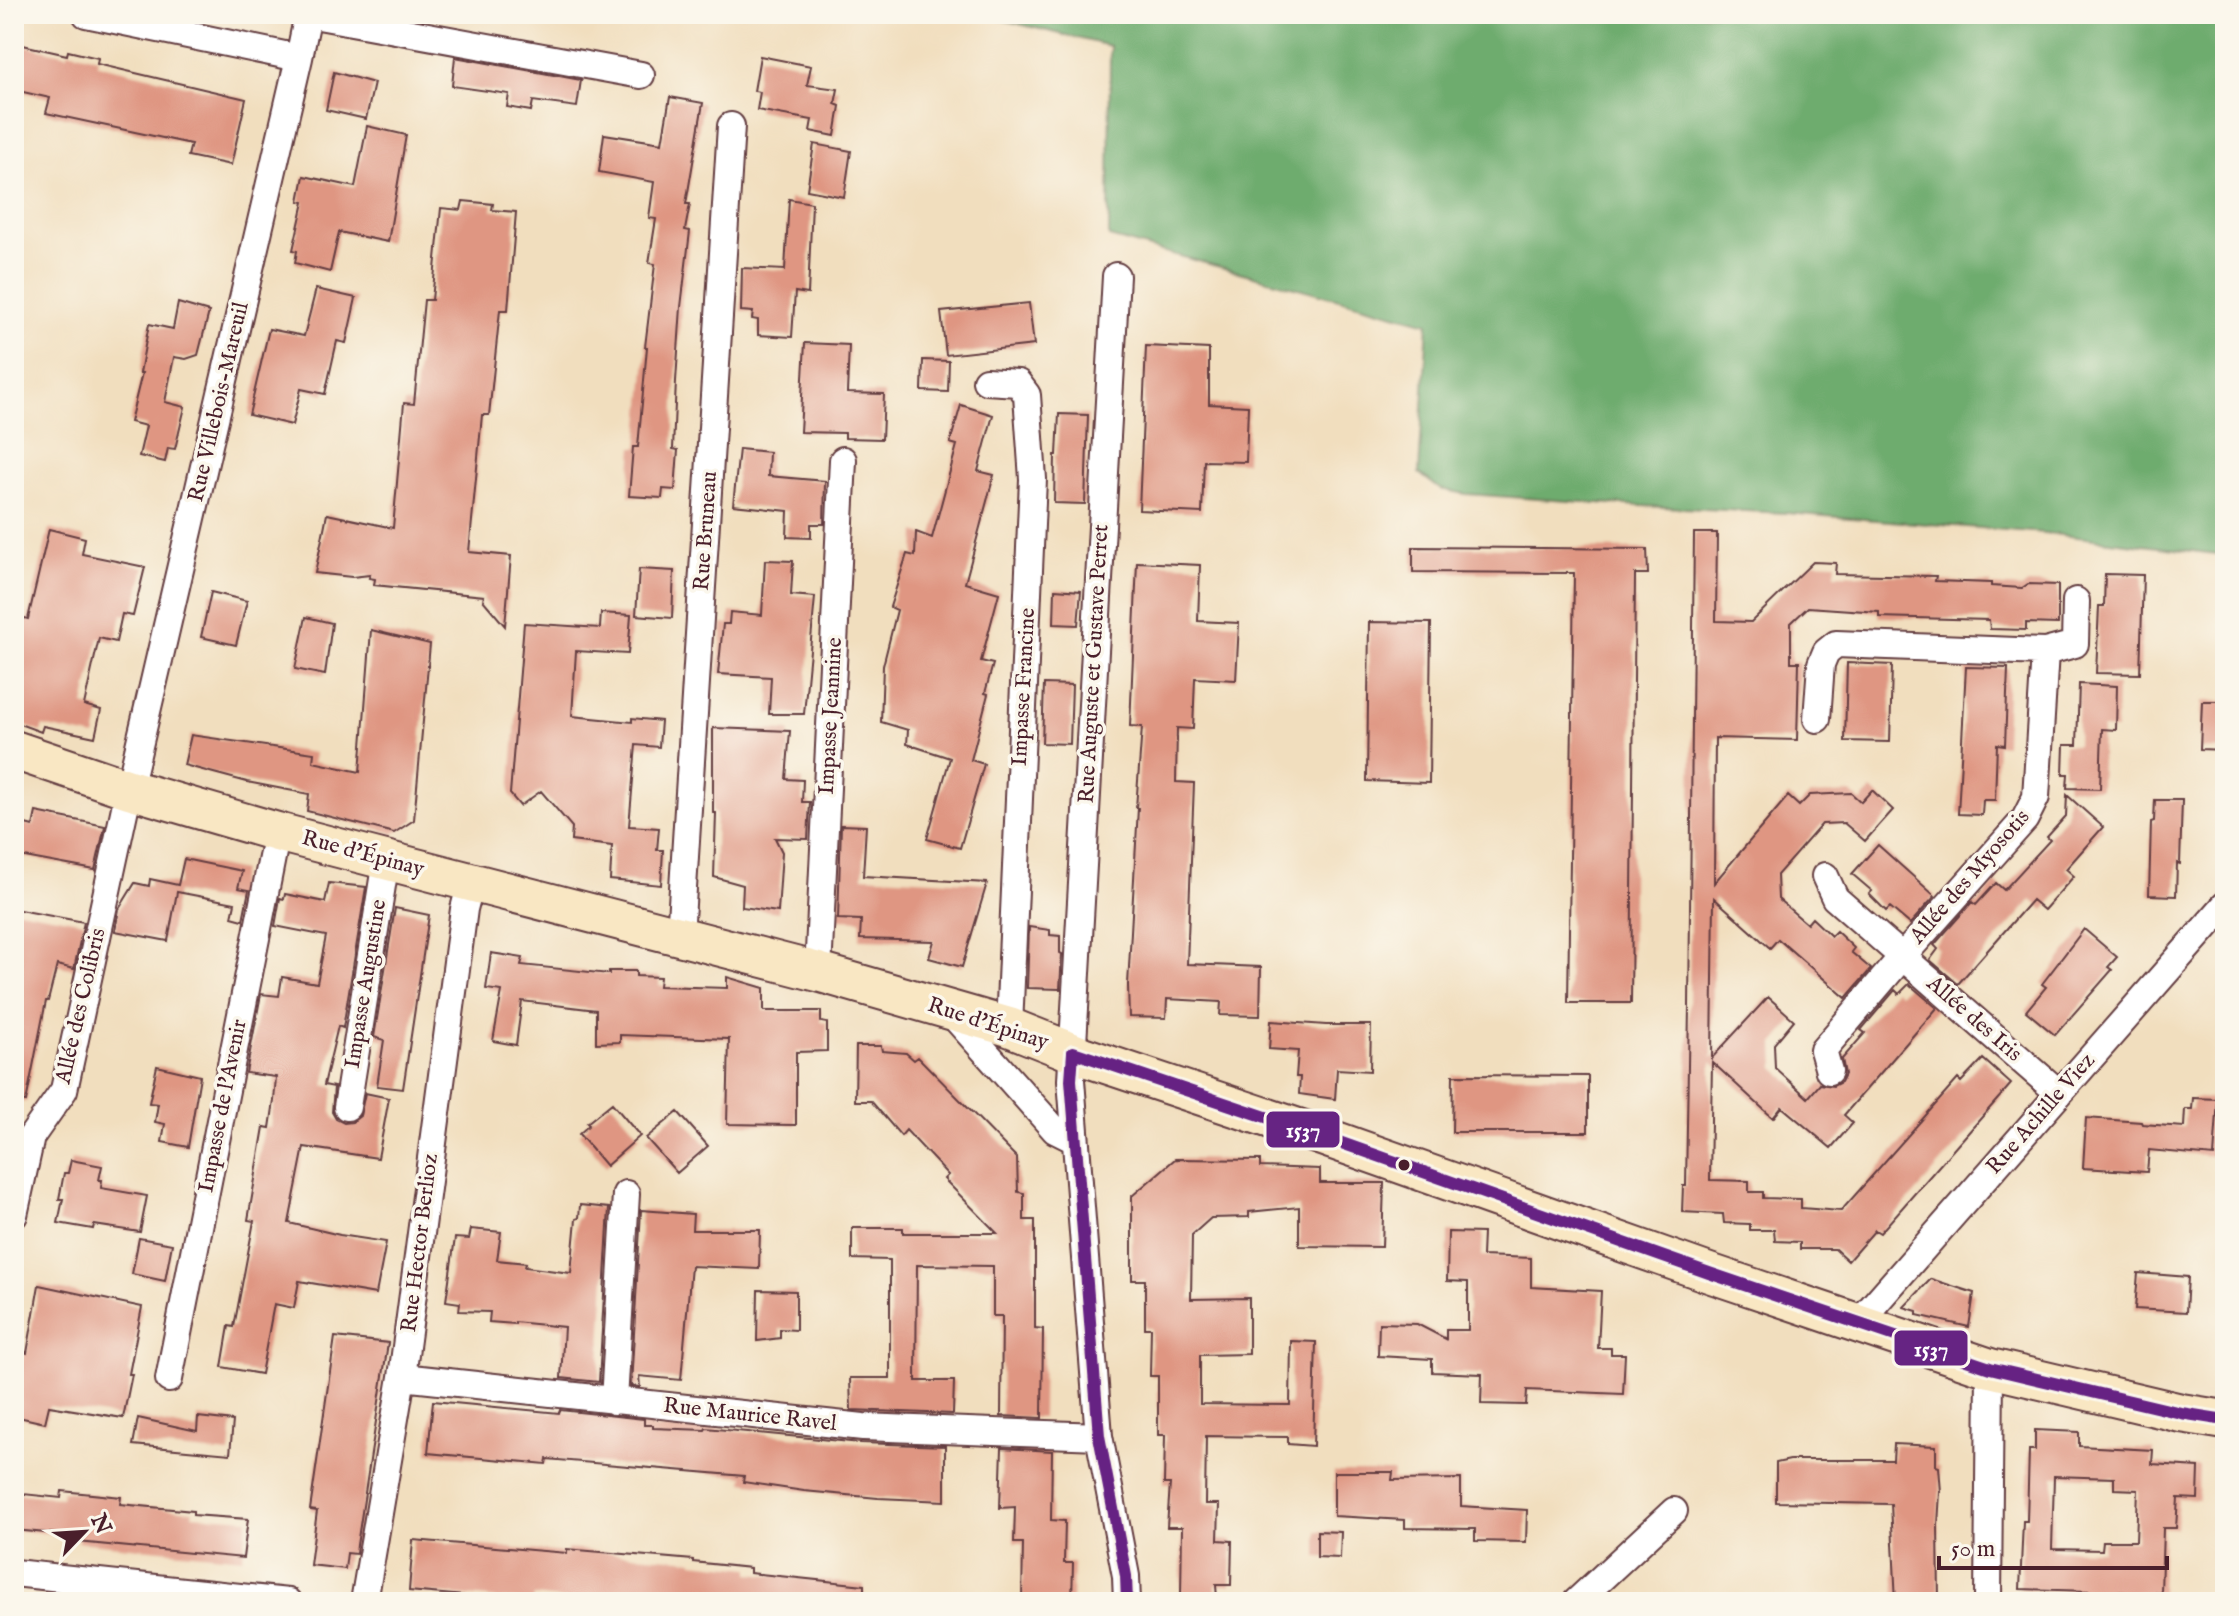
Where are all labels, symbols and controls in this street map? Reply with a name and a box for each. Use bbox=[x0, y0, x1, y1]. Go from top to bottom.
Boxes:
street label: Rue Villebois-Mareuil bbox=[182, 299, 256, 505]
street label: Rue Bruneau bbox=[688, 470, 724, 592]
street label: Rue Auguste et Gustave Perret bbox=[1073, 523, 1115, 804]
street label: Impasse Francine bbox=[1006, 607, 1042, 767]
street label: Impasse Jeannine bbox=[813, 637, 849, 795]
street label: Allée des Myosotis bbox=[1903, 804, 2036, 951]
street label: Rue d'Épinay bbox=[299, 824, 427, 884]
street label: Impasse Augustine bbox=[339, 897, 393, 1071]
street label: Allée des Colibris bbox=[49, 925, 113, 1088]
street label: Allée des Iris bbox=[1920, 969, 2027, 1068]
street label: Rue d'Épinay bbox=[924, 991, 1052, 1057]
street label: Impasse de l'Avenir bbox=[192, 1017, 254, 1195]
street label: Rue Achille Viez bbox=[1981, 1047, 2101, 1181]
line badge: 1537 bbox=[1265, 1110, 1341, 1149]
text: 1537 bbox=[1286, 1117, 1320, 1145]
street label: Rue Hector Berlioz bbox=[395, 1152, 445, 1334]
unlabelled marker bbox=[1396, 1157, 1412, 1173]
line badge: 1537 bbox=[1893, 1329, 1969, 1367]
text: 1537 bbox=[1914, 1336, 1948, 1364]
street label: Rue Maurice Ravel bbox=[662, 1392, 838, 1438]
north arrow bbox=[44, 1492, 124, 1572]
text: N bbox=[83, 1509, 117, 1539]
scale bar bbox=[1939, 1520, 2167, 1570]
text: 50 m bbox=[1951, 1534, 1995, 1565]

